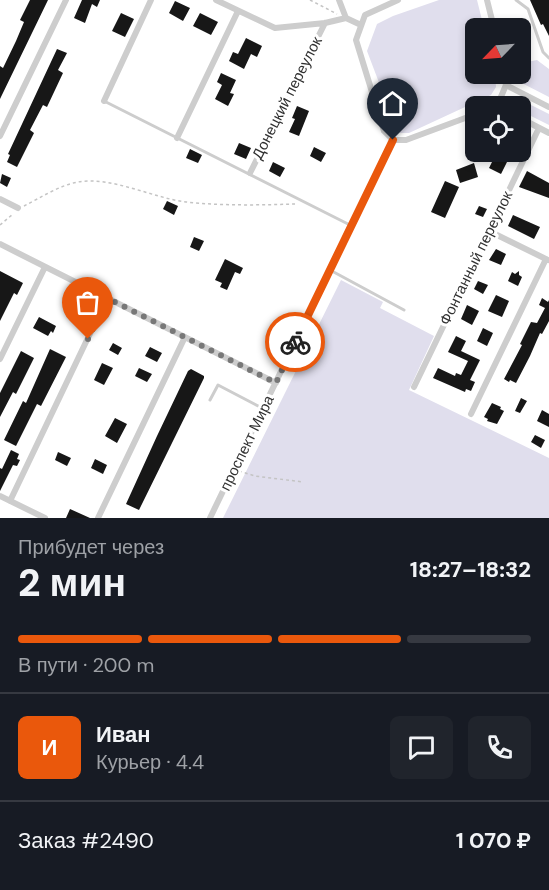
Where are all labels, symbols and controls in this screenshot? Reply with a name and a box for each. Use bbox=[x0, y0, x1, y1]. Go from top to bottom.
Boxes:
north arrow bbox=[465, 18, 531, 84]
map controls bbox=[465, 18, 531, 162]
street label: Донецкий переулок bbox=[247, 33, 327, 163]
pin bbox=[367, 78, 418, 140]
icon: home bbox=[376, 87, 409, 120]
button: locate bbox=[465, 96, 531, 162]
street label: Фонтанный переулок bbox=[435, 187, 517, 328]
pin bbox=[62, 277, 113, 339]
icon: bag bbox=[71, 286, 104, 319]
courier bbox=[265, 312, 325, 372]
icon: bike bbox=[279, 326, 312, 359]
street label: проспект Мира bbox=[215, 391, 279, 494]
text: Прибудет через bbox=[18, 534, 164, 560]
text: 18:27–18:32 bbox=[410, 555, 531, 584]
text: 2 мин bbox=[18, 557, 126, 608]
text: В пути · 200 m bbox=[18, 652, 154, 678]
button: chat bbox=[390, 716, 453, 779]
button: phone bbox=[468, 716, 531, 779]
text: Иван bbox=[96, 720, 151, 749]
text: И bbox=[42, 733, 57, 762]
text: Курьер · 4.4 bbox=[96, 749, 204, 775]
text: Заказ #2490 bbox=[18, 826, 154, 855]
text: 1 070 ₽ bbox=[456, 826, 531, 855]

